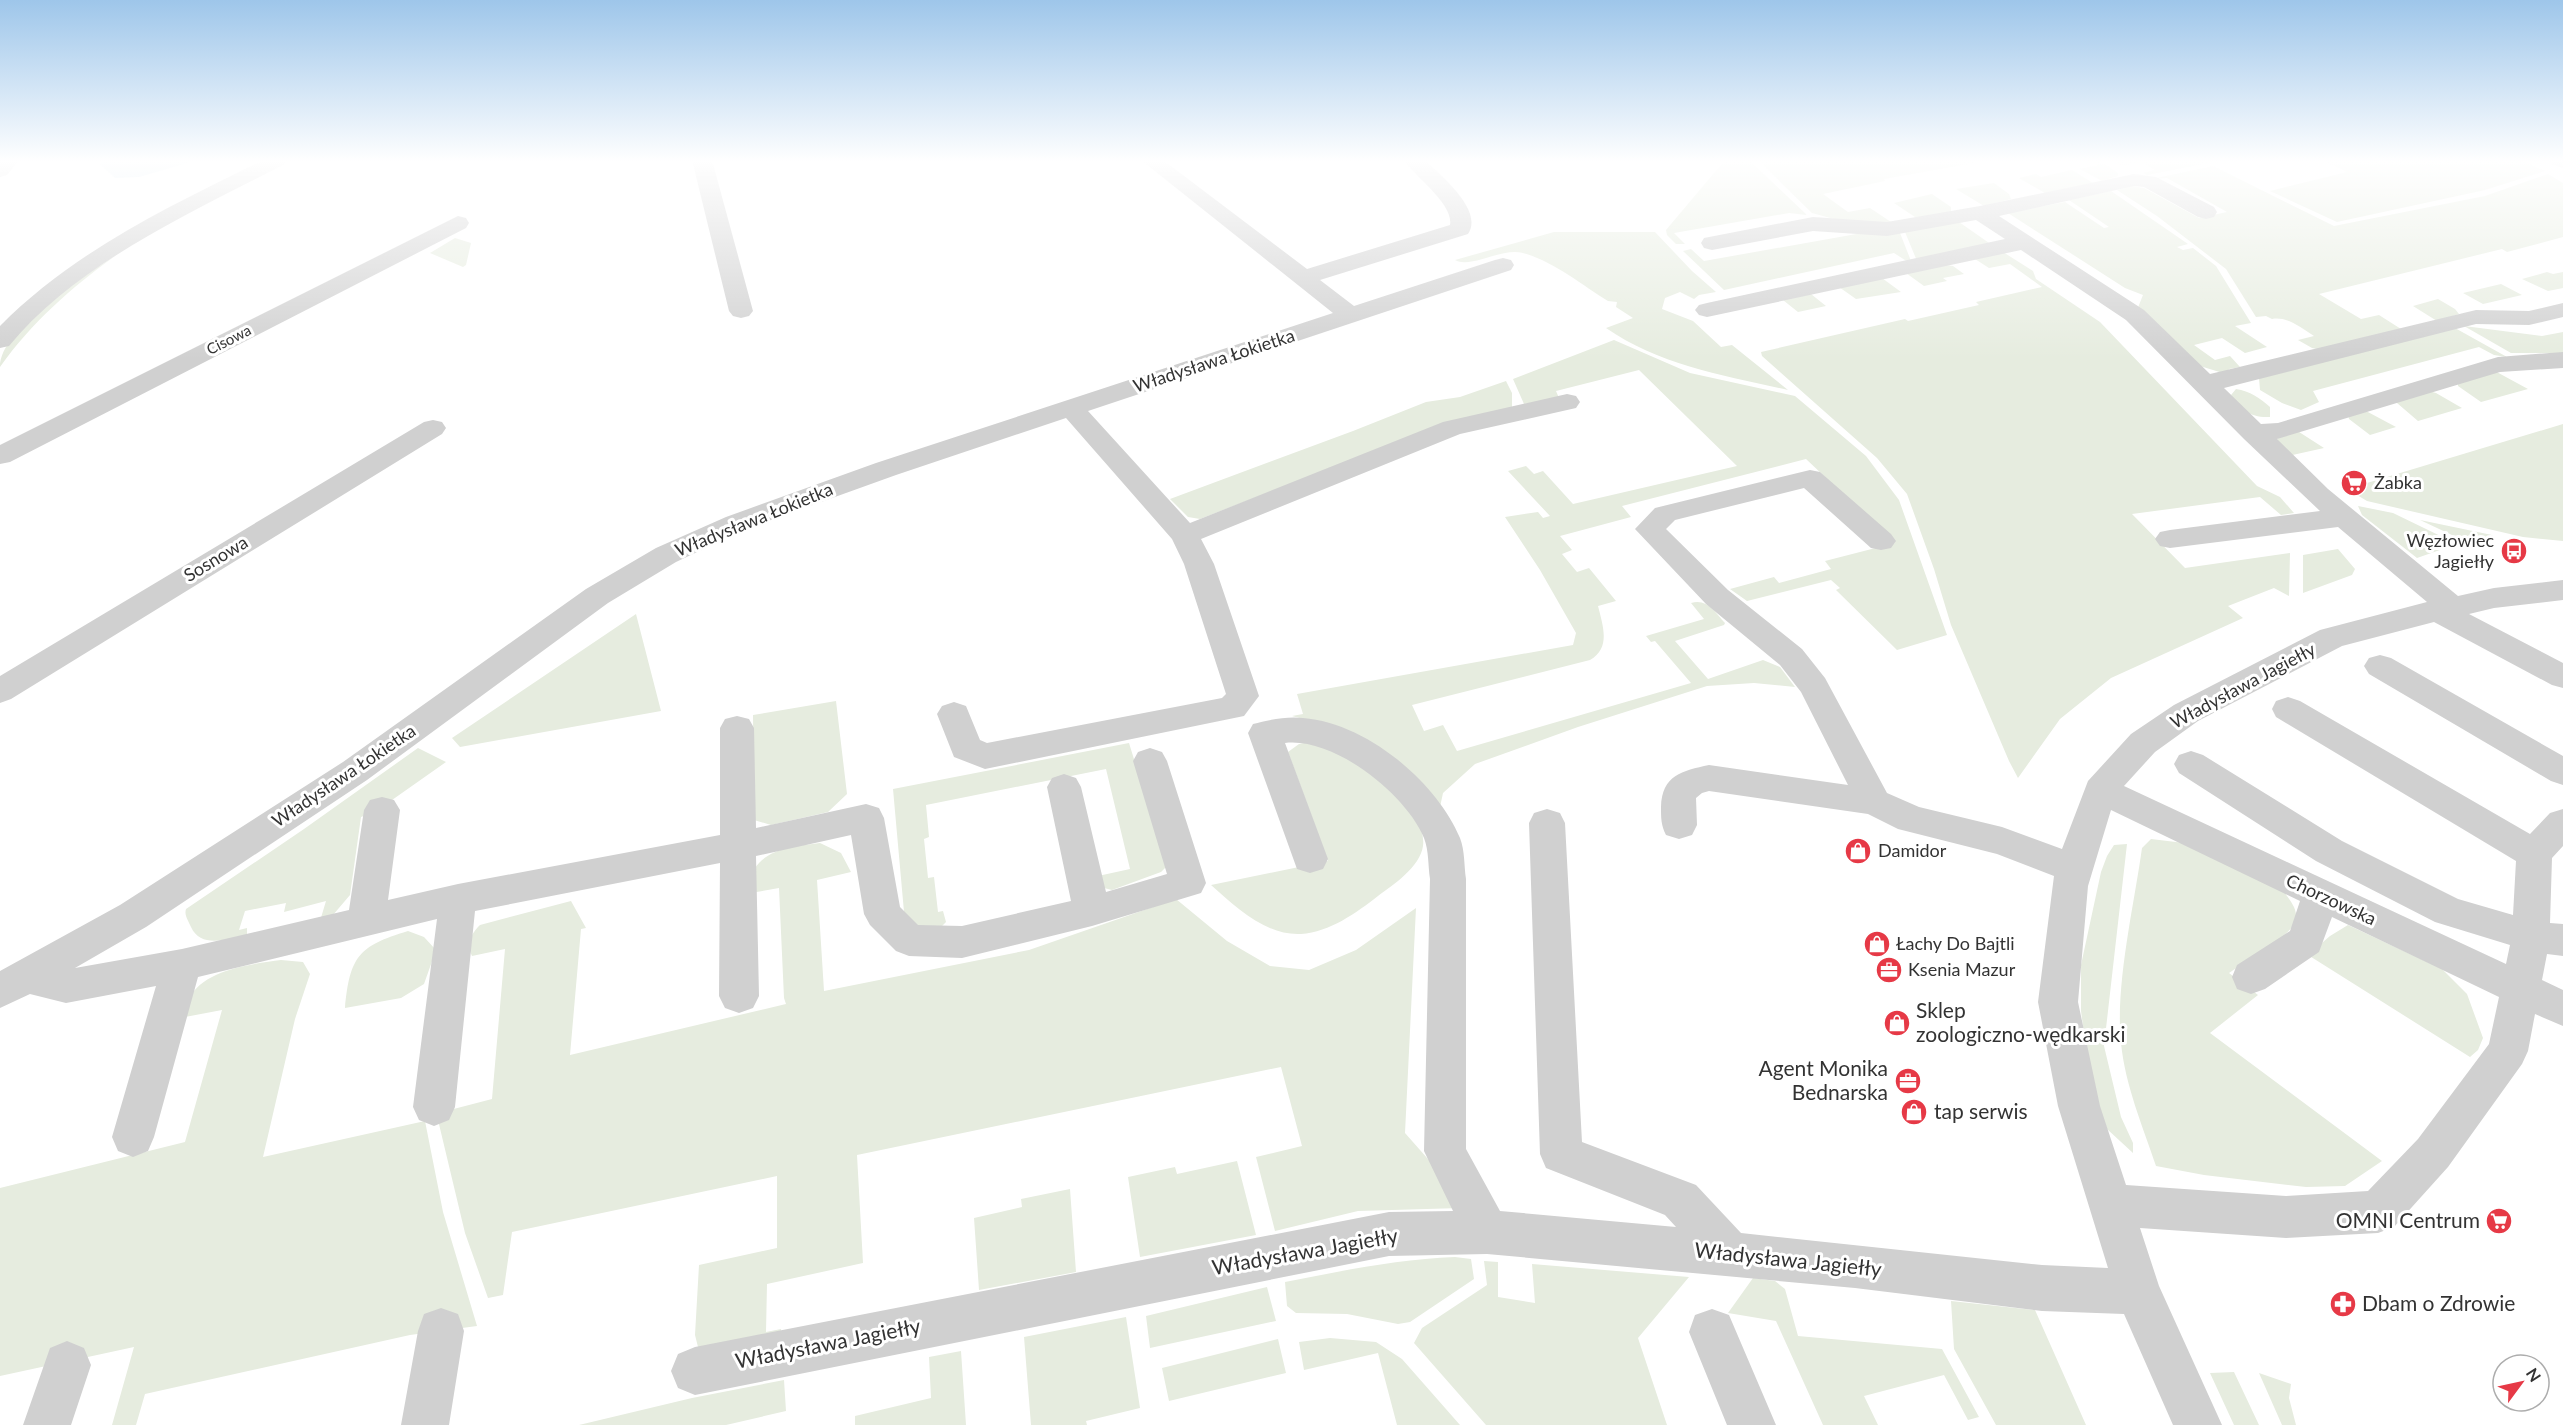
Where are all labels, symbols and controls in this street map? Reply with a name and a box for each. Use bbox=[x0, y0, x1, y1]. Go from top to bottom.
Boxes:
street label: Cisowa bbox=[203, 320, 254, 358]
street label: Władysława Łokietka bbox=[1130, 324, 1297, 397]
supermarket icon: Żabka bbox=[2339, 468, 2369, 498]
place label: Żabka bbox=[2374, 471, 2422, 493]
street label: Władysława Łokietka bbox=[671, 477, 836, 561]
place label: Węzłowiec Jagiełły bbox=[2407, 529, 2495, 572]
street label: Sosnowa bbox=[179, 530, 251, 586]
bus stop icon: Węzłowiec Jagiełły bbox=[2499, 536, 2529, 566]
street label: Władysława Jagiełły bbox=[2166, 637, 2320, 733]
street label: Władysława Łokietka bbox=[267, 719, 419, 831]
shop icon: Damidor bbox=[1843, 836, 1873, 866]
place label: Damidor bbox=[1878, 839, 1947, 861]
street label: Chorzowska bbox=[2283, 869, 2380, 930]
shop icon: Łachy Do Bajtli bbox=[1862, 929, 1892, 959]
place label: Łachy Do Bajtli bbox=[1896, 932, 2014, 954]
office icon: Ksenia Mazur bbox=[1874, 955, 1904, 985]
place label: Ksenia Mazur bbox=[1908, 958, 2016, 980]
place label: Sklep zoologiczno-wędkarski bbox=[1916, 997, 2126, 1046]
shop icon: Sklep zoologiczno-wędkarski bbox=[1882, 1008, 1912, 1038]
place label: Agent Monika Bednarska bbox=[1759, 1055, 1888, 1104]
office icon: Agent Monika Bednarska bbox=[1893, 1066, 1923, 1096]
shop icon: tap serwis bbox=[1899, 1097, 1929, 1127]
place label: tap serwis bbox=[1934, 1098, 2028, 1123]
supermarket icon: OMNI Centrum bbox=[2484, 1206, 2514, 1236]
place label: OMNI Centrum bbox=[2336, 1207, 2480, 1232]
street label: Władysława Jagiełły bbox=[1210, 1222, 1400, 1279]
street label: Władysława Jagiełły bbox=[1693, 1236, 1883, 1281]
pharmacy icon: Dbam o Zdrowie bbox=[2328, 1289, 2358, 1319]
place label: Dbam o Zdrowie bbox=[2362, 1290, 2515, 1315]
street label: Władysława Jagiełły bbox=[733, 1312, 923, 1373]
north arrow bbox=[2491, 1353, 2551, 1413]
text: N bbox=[2523, 1364, 2545, 1385]

